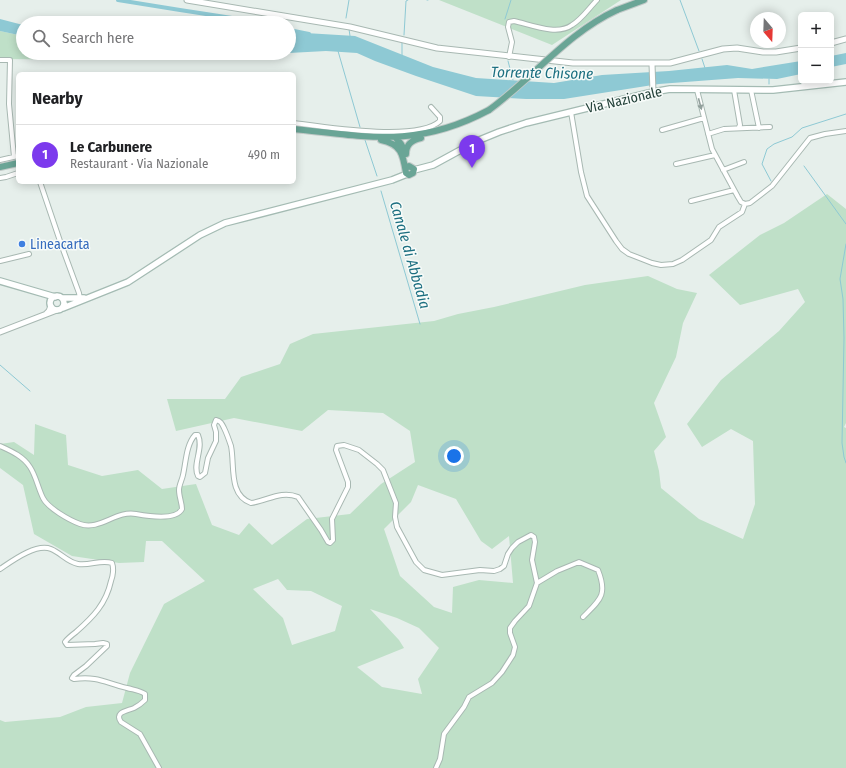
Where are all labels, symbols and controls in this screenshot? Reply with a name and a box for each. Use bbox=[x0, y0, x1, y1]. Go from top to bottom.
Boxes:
north arrow bbox=[750, 12, 786, 48]
map controls bbox=[798, 12, 834, 84]
button: + bbox=[798, 12, 834, 48]
search box bbox=[16, 16, 296, 60]
icon: search bbox=[30, 27, 52, 49]
text: Search here bbox=[62, 29, 134, 47]
button: − bbox=[798, 48, 834, 84]
water label: Torrente Chisone bbox=[491, 63, 593, 83]
street label: Via Nazionale bbox=[584, 83, 664, 117]
text: Nearby bbox=[32, 88, 83, 109]
one-way arrow bbox=[697, 98, 703, 110]
pin: 1 bbox=[459, 135, 485, 168]
text: Le Carbunere bbox=[70, 138, 152, 156]
text: 1 bbox=[42, 147, 48, 162]
text: 490 m bbox=[248, 147, 280, 162]
text: Restaurant · Via Nazionale bbox=[70, 156, 208, 171]
water label: Canale di Abbadia bbox=[386, 199, 434, 311]
place label: Lineacarta bbox=[30, 236, 90, 253]
marker: Lineacarta bbox=[17, 239, 27, 249]
your location bbox=[444, 446, 464, 466]

